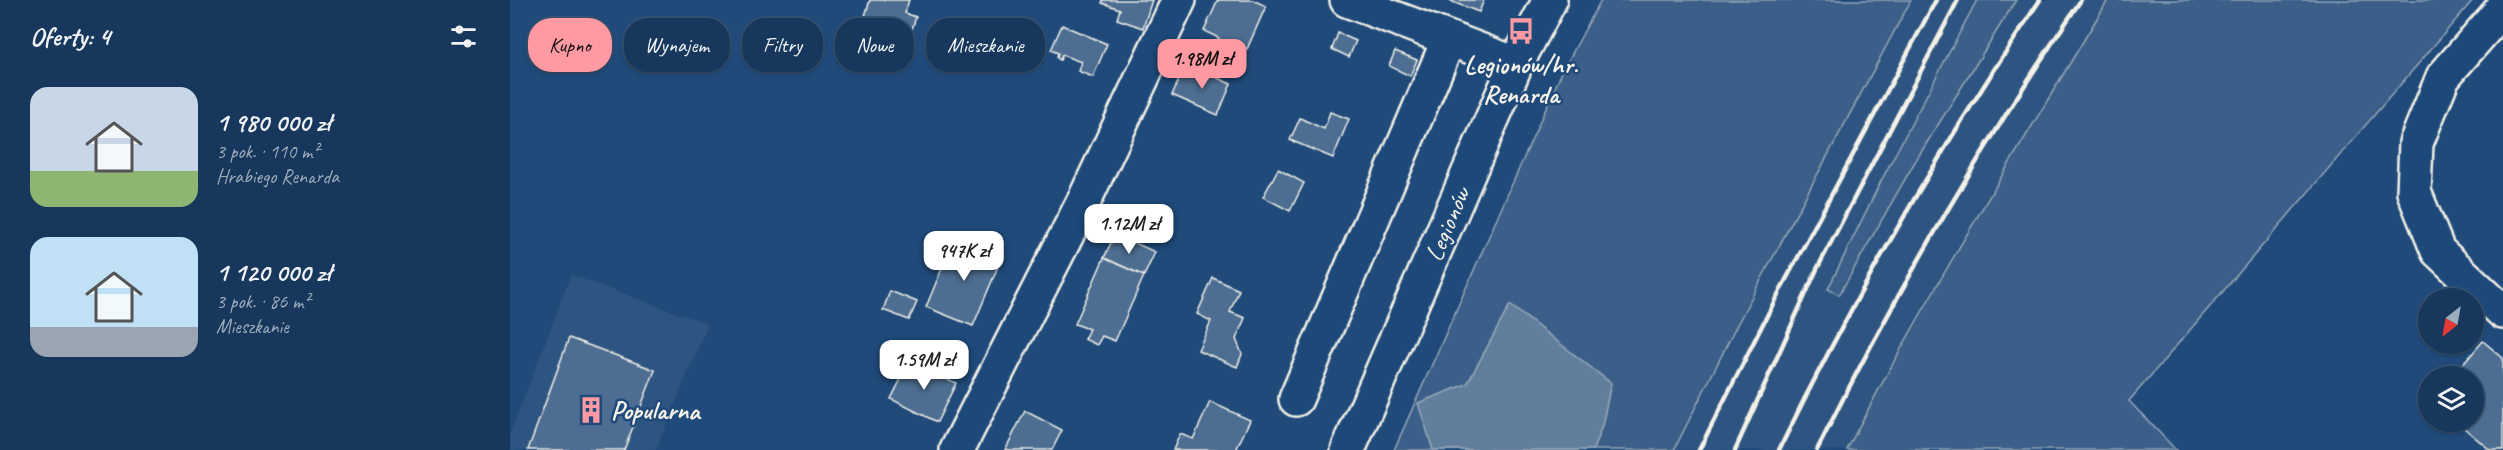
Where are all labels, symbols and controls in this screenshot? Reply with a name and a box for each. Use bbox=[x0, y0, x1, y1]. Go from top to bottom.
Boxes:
bus stop icon: Legionów/hr. Renarda bbox=[1506, 16, 1536, 46]
chip: Kupno bbox=[528, 18, 612, 72]
chip: Wynajem bbox=[624, 18, 730, 72]
chip: Filtry bbox=[742, 18, 823, 72]
chip: Nowe bbox=[835, 18, 914, 72]
chip: Mieszkanie bbox=[926, 18, 1045, 72]
text: Oferty: 4 bbox=[30, 20, 110, 53]
icon: filters bbox=[447, 20, 480, 53]
pin: 1.98M zł bbox=[1140, 39, 1264, 90]
text: 1.98M zł bbox=[1172, 46, 1232, 71]
place label: Legionów/hr. Renarda bbox=[1464, 48, 1579, 111]
text: 1 980 000 zł bbox=[216, 106, 331, 139]
icon: home bbox=[78, 111, 150, 183]
text: 3 pok. · 110 m² bbox=[216, 139, 319, 164]
text: Hrabiego Renarda bbox=[216, 164, 339, 189]
street label: Legionów bbox=[1417, 180, 1479, 266]
pin: 1.12M zł bbox=[1067, 204, 1191, 255]
text: 1.12M zł bbox=[1098, 211, 1160, 236]
pin: 947K zł bbox=[909, 231, 1019, 282]
text: 947K zł bbox=[938, 238, 990, 263]
text: 1 120 000 zł bbox=[216, 256, 331, 289]
icon: home bbox=[78, 261, 150, 333]
north arrow bbox=[2418, 288, 2484, 354]
map controls bbox=[2418, 288, 2484, 432]
text: 3 pok. · 86 m² bbox=[216, 289, 310, 314]
text: Mieszkanie bbox=[216, 314, 289, 339]
pin: 1.59M zł bbox=[862, 340, 986, 391]
text: 1.59M zł bbox=[894, 347, 954, 372]
button: layers bbox=[2418, 366, 2484, 432]
place label: Popularna bbox=[611, 394, 702, 427]
building icon: Popularna bbox=[576, 395, 606, 425]

